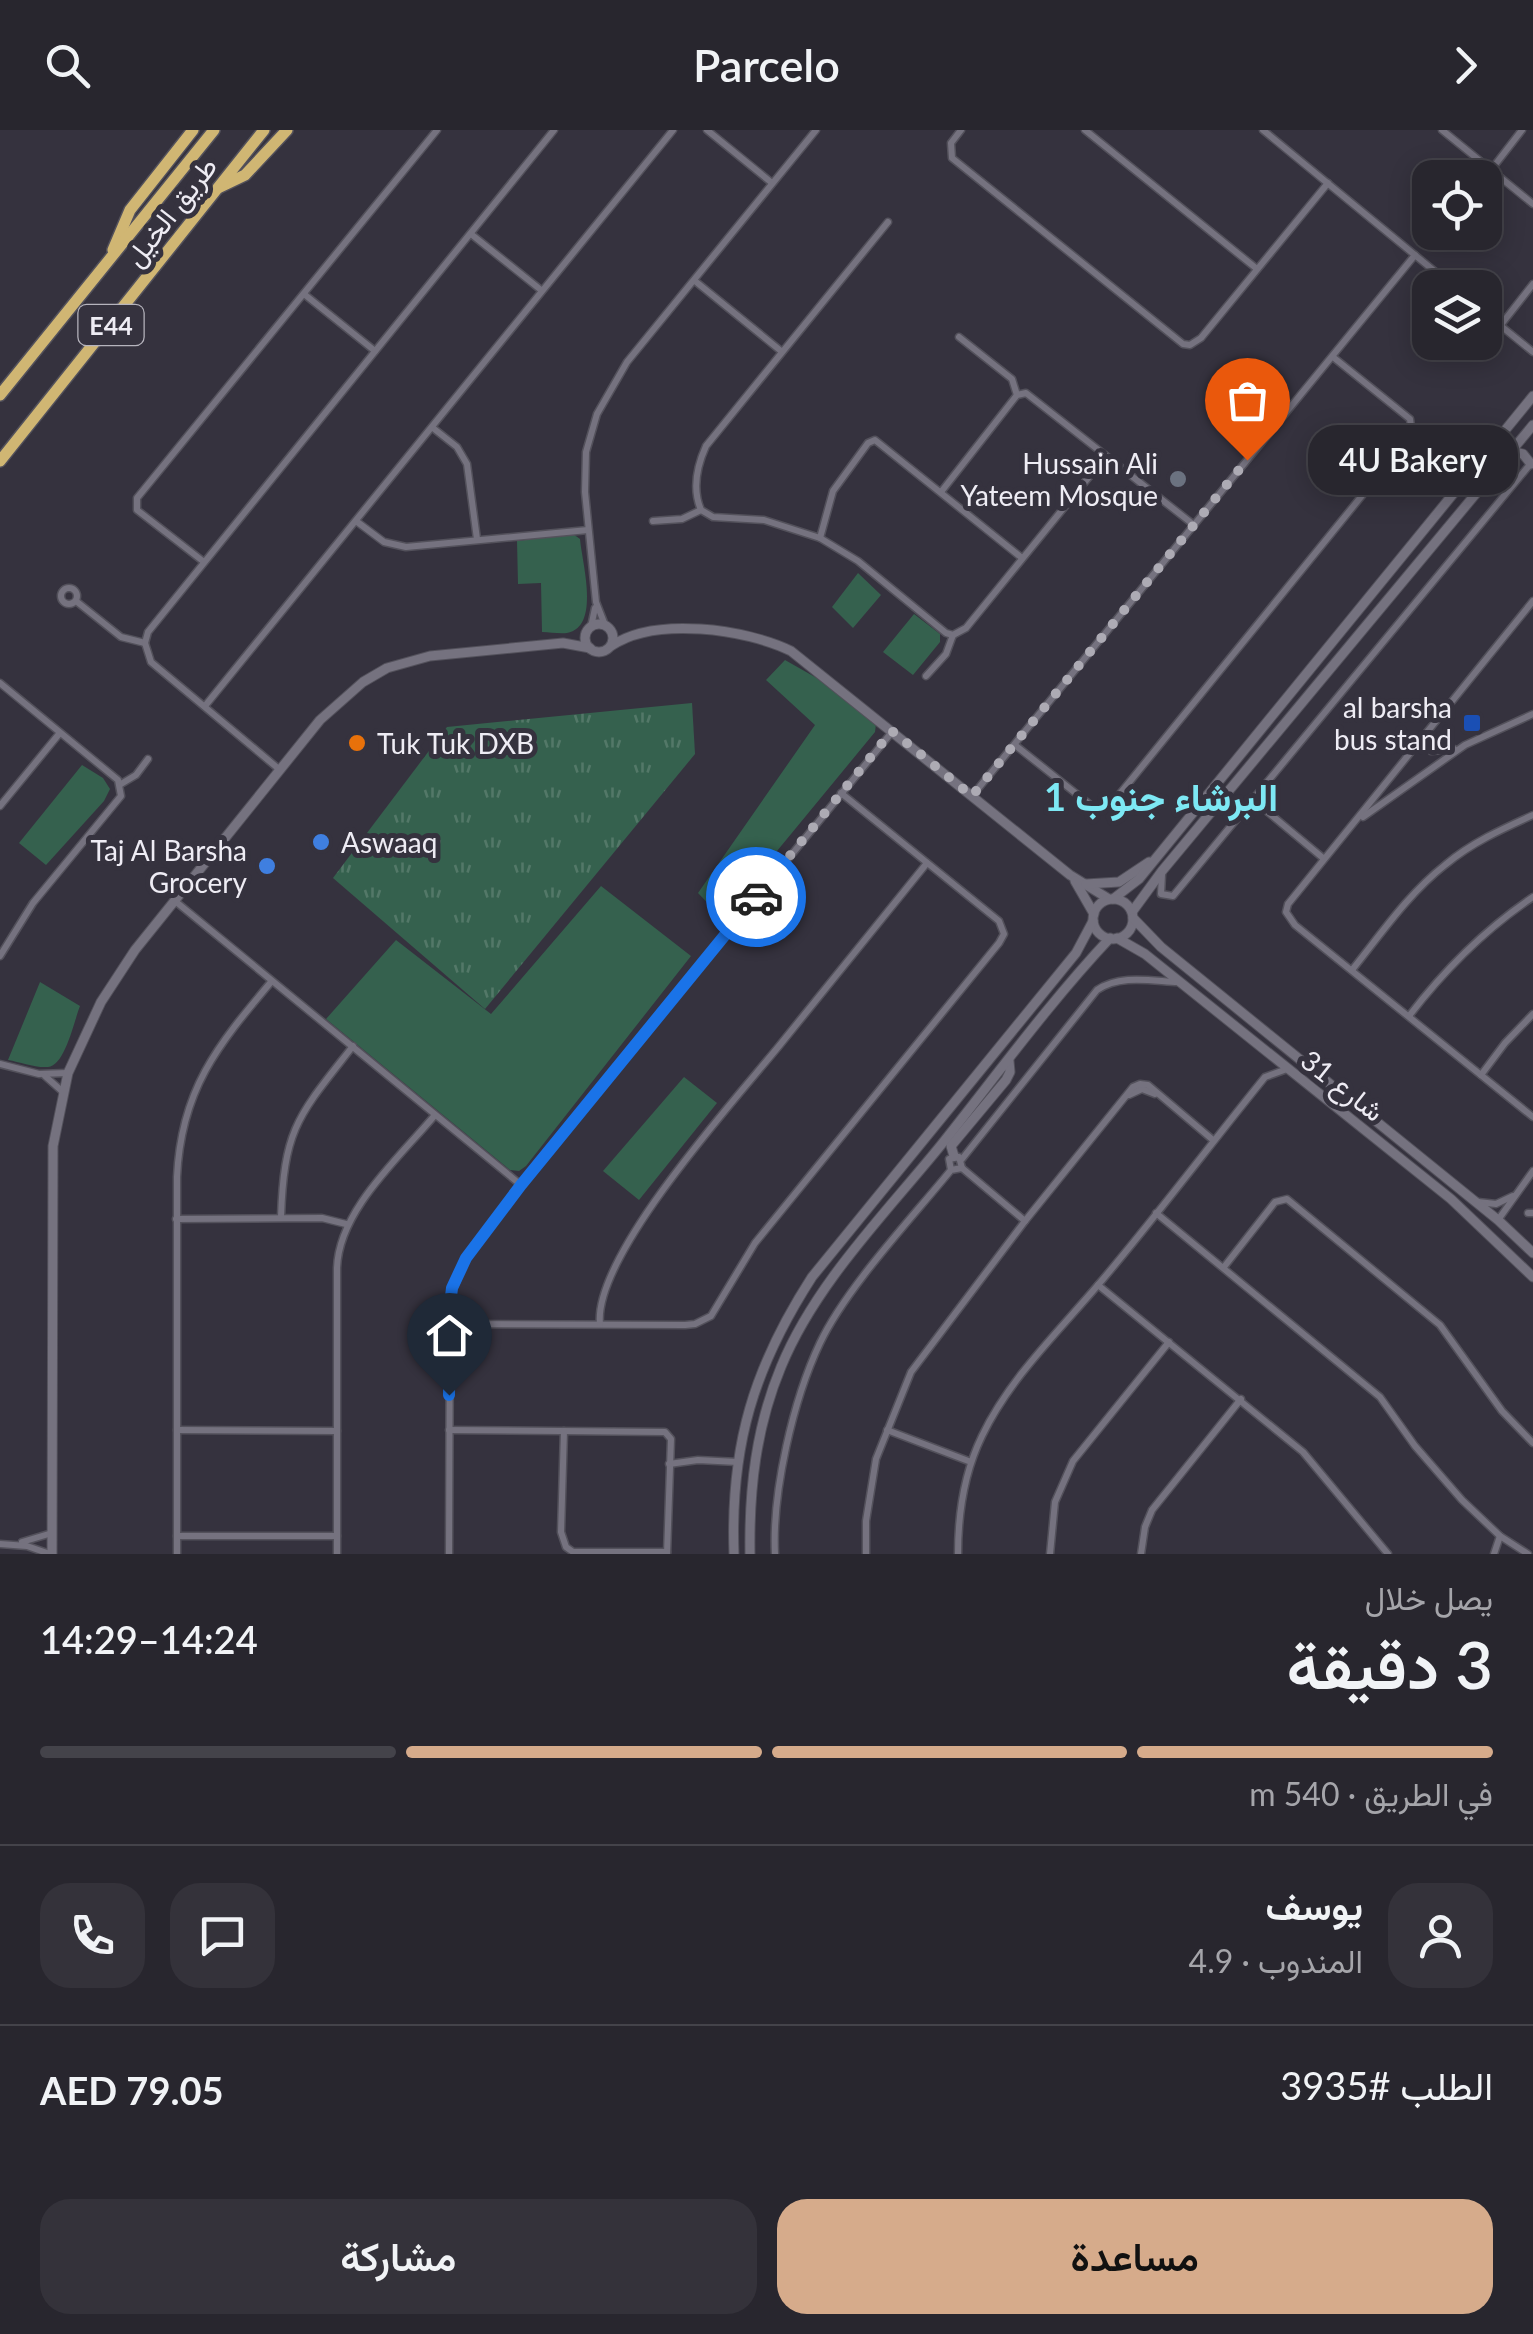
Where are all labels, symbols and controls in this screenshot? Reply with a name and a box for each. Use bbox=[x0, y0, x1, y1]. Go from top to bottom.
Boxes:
icon: search bbox=[40, 38, 95, 93]
text: Parcelo bbox=[693, 38, 840, 92]
icon: forward bbox=[1438, 38, 1493, 93]
street label: طريق الخيل bbox=[117, 149, 225, 274]
map controls bbox=[1412, 160, 1502, 360]
button: locate bbox=[1412, 160, 1502, 250]
button: layers bbox=[1412, 270, 1502, 360]
road number: E44 bbox=[78, 305, 144, 345]
pin bbox=[1205, 358, 1290, 461]
icon: bag bbox=[1220, 373, 1275, 428]
callout: 4U Bakery bbox=[1307, 425, 1517, 495]
text: 4U Bakery bbox=[1339, 440, 1487, 479]
place label: Hussain Ali Yateem Mosque bbox=[961, 446, 1158, 512]
marker: Hussain Ali Yateem Mosque bbox=[1167, 468, 1189, 490]
place label: al barsha bus stand bbox=[1334, 690, 1452, 756]
marker: al barsha bus stand bbox=[1461, 712, 1483, 734]
place label: Tuk Tuk DXB bbox=[377, 726, 534, 760]
marker: Tuk Tuk DXB bbox=[346, 732, 368, 754]
district label: البرشاء جنوب 1 bbox=[1044, 773, 1278, 822]
place label: Aswaaq bbox=[341, 825, 437, 859]
marker: Aswaaq bbox=[310, 831, 332, 853]
place label: Taj Al Barsha Grocery bbox=[91, 833, 248, 899]
courier bbox=[706, 847, 806, 947]
marker: Taj Al Barsha Grocery bbox=[256, 855, 278, 877]
icon: car bbox=[729, 870, 784, 925]
street label: شارع 31 bbox=[1293, 1042, 1391, 1130]
pin bbox=[407, 1293, 492, 1396]
icon: home bbox=[422, 1308, 477, 1363]
text: يصل خلال bbox=[1365, 1578, 1493, 1617]
text: 14:24–14:29 bbox=[40, 1616, 258, 1662]
text: 3 دقيقة bbox=[1287, 1625, 1493, 1703]
text: في الطريق · 540 m bbox=[1249, 1774, 1493, 1813]
text: يوسف bbox=[1266, 1882, 1363, 1928]
button: phone bbox=[40, 1883, 145, 1988]
button: chat bbox=[170, 1883, 275, 1988]
button: person bbox=[1388, 1883, 1493, 1988]
text: المندوب · 4.9 bbox=[1189, 1941, 1363, 1980]
text: الطلب #3935 bbox=[1280, 2062, 1493, 2108]
text: AED 79.05 bbox=[40, 2067, 224, 2113]
button: مشاركة bbox=[40, 2199, 757, 2314]
button: مساعدة bbox=[777, 2199, 1493, 2314]

